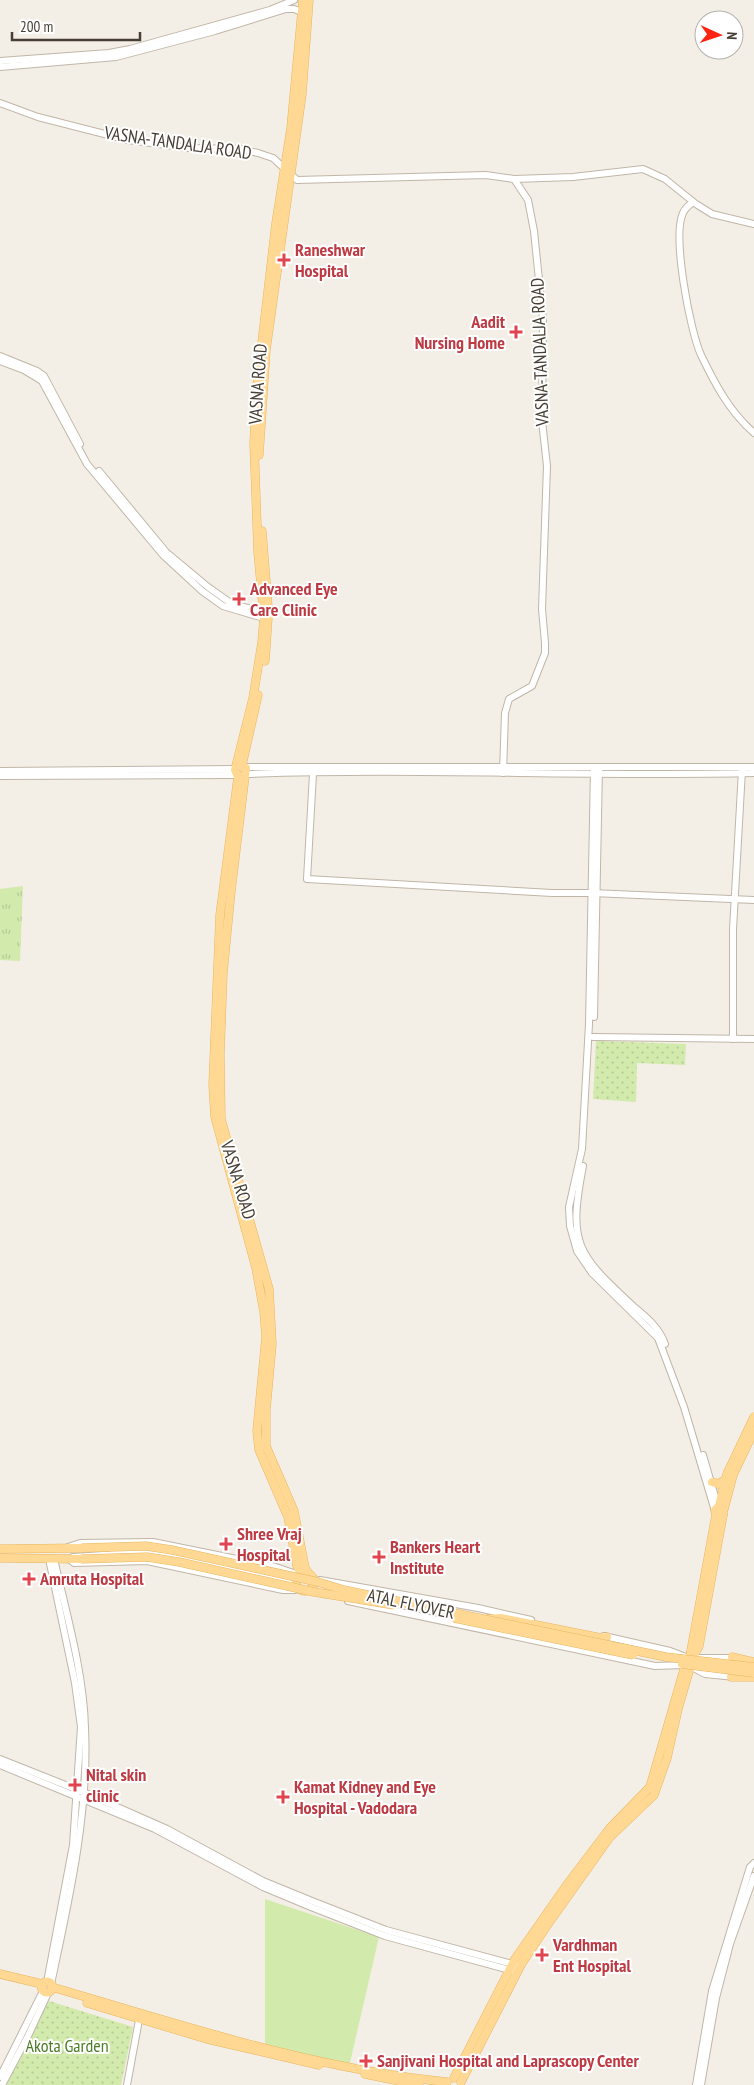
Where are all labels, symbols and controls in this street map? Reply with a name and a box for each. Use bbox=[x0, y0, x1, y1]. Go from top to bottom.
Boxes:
scale bar bbox=[12, 10, 140, 42]
north arrow bbox=[694, 10, 744, 60]
text: 200 m bbox=[20, 17, 53, 36]
text: N bbox=[723, 31, 741, 40]
street label: VASNA-TANDALJA ROAD bbox=[102, 121, 253, 164]
place label: Raneshwar Hospital bbox=[295, 238, 366, 282]
marker: Raneshwar Hospital bbox=[277, 253, 291, 267]
street label: VASNA-TANDALJA ROAD bbox=[525, 277, 554, 428]
place label: Aadit Nursing Home bbox=[415, 310, 506, 354]
marker: Aadit Nursing Home bbox=[509, 325, 523, 339]
street label: VASNA ROAD bbox=[243, 343, 272, 426]
place label: Advanced Eye Care Clinic bbox=[249, 577, 338, 621]
marker: Advanced Eye Care Clinic bbox=[232, 592, 246, 606]
street label: VASNA ROAD bbox=[215, 1137, 261, 1222]
place label: Shree Vraj Hospital bbox=[237, 1522, 302, 1566]
place label: Bankers Heart Institute bbox=[390, 1535, 481, 1579]
marker: Shree Vraj Hospital bbox=[219, 1537, 233, 1551]
marker: Bankers Heart Institute bbox=[372, 1550, 386, 1564]
place label: Amruta Hospital bbox=[39, 1567, 144, 1590]
marker: Amruta Hospital bbox=[22, 1572, 36, 1586]
street label: ATAL FLYOVER bbox=[365, 1583, 457, 1624]
place label: Nital skin clinic bbox=[86, 1763, 146, 1807]
place label: Kamat Kidney and Eye Hospital - Vadodara bbox=[294, 1775, 436, 1819]
marker: Nital skin clinic bbox=[68, 1778, 82, 1792]
marker: Kamat Kidney and Eye Hospital - Vadodara bbox=[276, 1790, 290, 1804]
place label: Vardhman Ent Hospital bbox=[552, 1933, 631, 1977]
marker: Vardhman Ent Hospital bbox=[535, 1948, 549, 1962]
park label: Akota Garden bbox=[25, 2034, 109, 2057]
place label: Sanjivani Hospital and Laprascopy Center bbox=[377, 2049, 640, 2072]
marker: Sanjivani Hospital and Laprascopy Center bbox=[359, 2054, 373, 2068]

